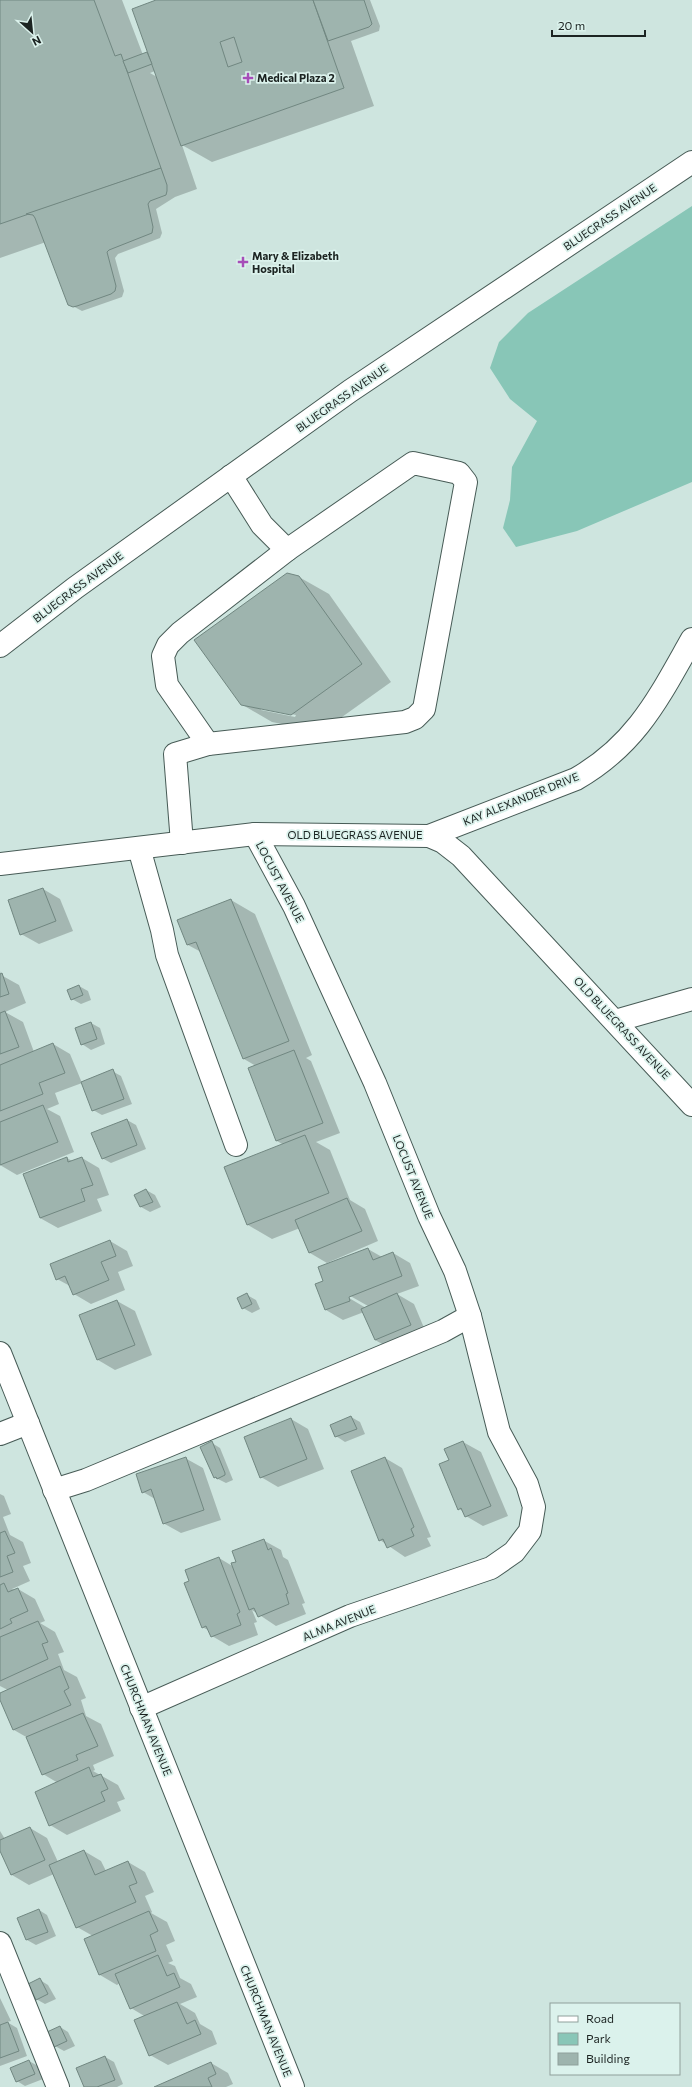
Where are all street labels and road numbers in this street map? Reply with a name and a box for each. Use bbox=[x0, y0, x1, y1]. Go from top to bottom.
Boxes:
street label: BLUEGRASS AVENUE bbox=[561, 181, 659, 253]
street label: BLUEGRASS AVENUE bbox=[293, 361, 390, 434]
street label: BLUEGRASS AVENUE bbox=[30, 548, 125, 625]
street label: KAY ALEXANDER DRIVE bbox=[461, 769, 581, 828]
street label: OLD BLUEGRASS AVENUE bbox=[287, 828, 423, 841]
street label: LOCUST AVENUE bbox=[254, 839, 307, 924]
street label: OLD BLUEGRASS AVENUE bbox=[572, 974, 673, 1081]
street label: LOCUST AVENUE bbox=[391, 1133, 436, 1221]
street label: ALMA AVENUE bbox=[300, 1602, 377, 1643]
street label: CHURCHMAN AVENUE bbox=[118, 1662, 175, 1777]
street label: CHURCHMAN AVENUE bbox=[238, 1963, 295, 2078]

